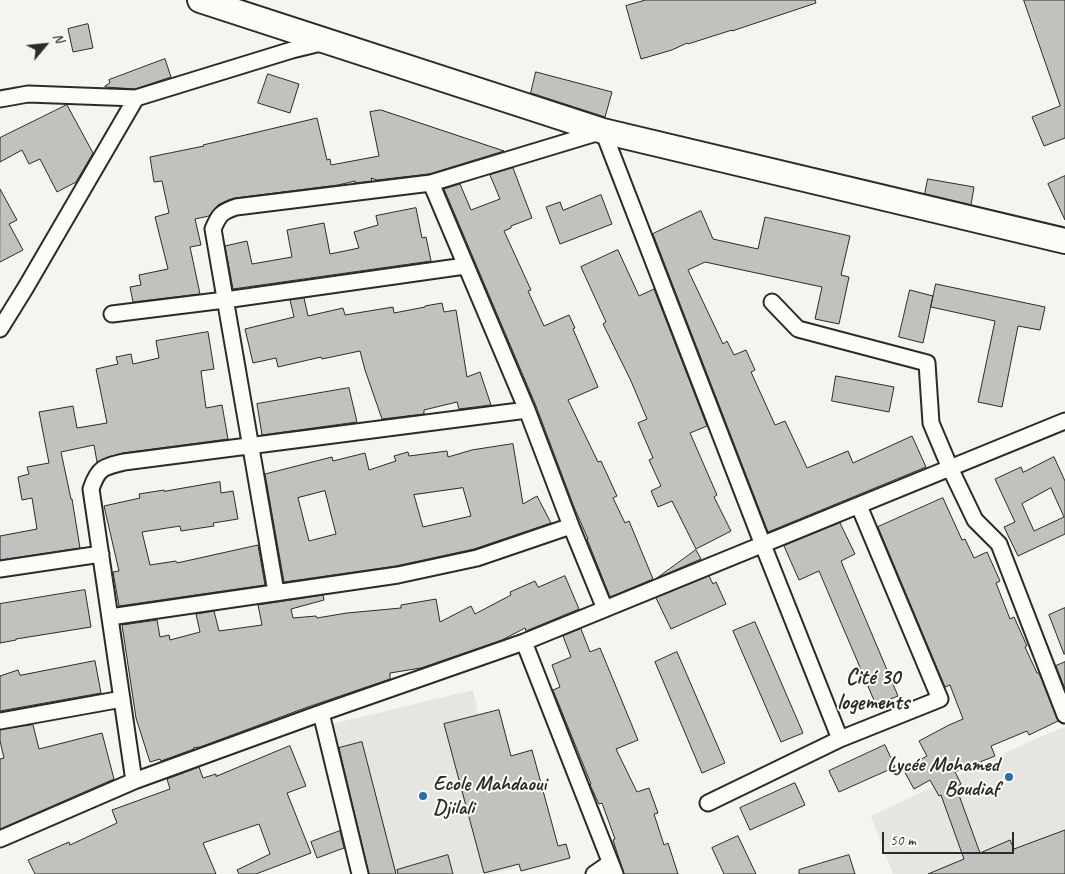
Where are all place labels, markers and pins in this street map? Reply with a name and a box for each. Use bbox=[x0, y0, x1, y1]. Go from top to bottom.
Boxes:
place label: Lycée Mohamed Boudiaf bbox=[887, 752, 999, 802]
place label: Ecole Mahdaoui Djilali bbox=[433, 771, 546, 821]
marker: Lycée Mohamed Boudiaf bbox=[1003, 771, 1015, 783]
marker: Ecole Mahdaoui Djilali bbox=[417, 790, 429, 802]

